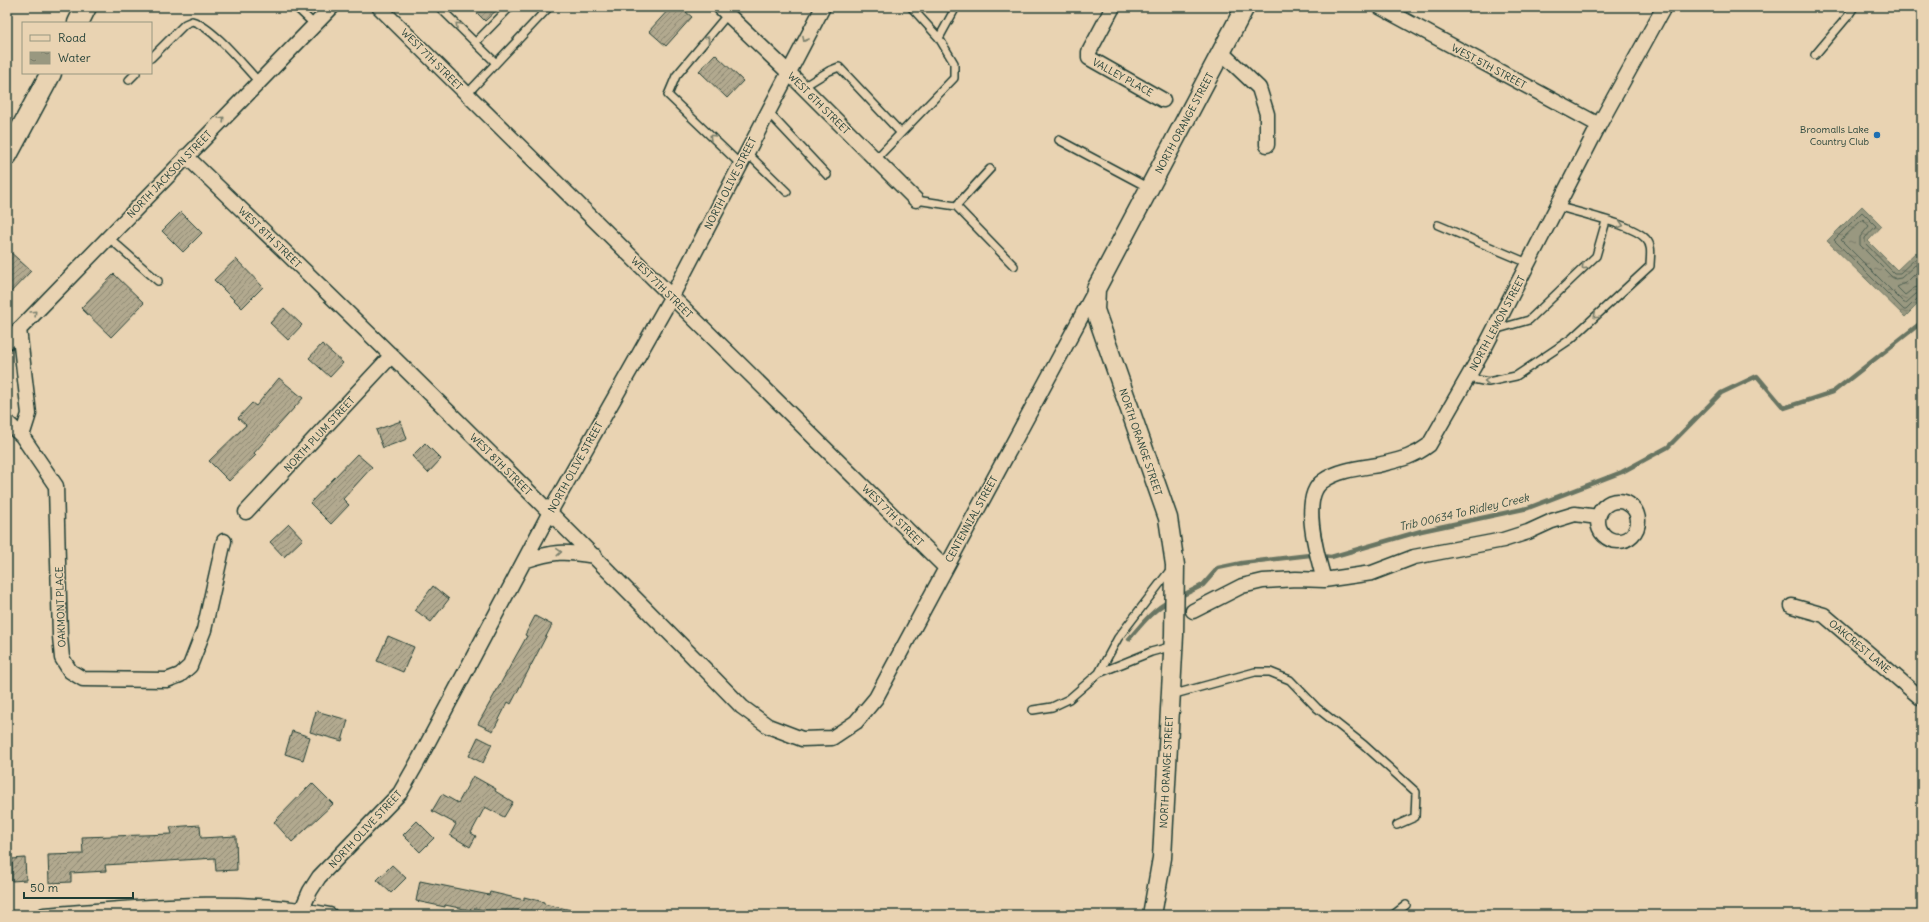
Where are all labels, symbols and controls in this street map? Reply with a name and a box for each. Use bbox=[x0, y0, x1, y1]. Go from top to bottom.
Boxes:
legend bbox=[22, 22, 152, 74]
one-way arrow bbox=[455, 22, 463, 29]
street label: WEST 7TH STREET bbox=[398, 26, 465, 93]
text: Road bbox=[58, 30, 86, 45]
one-way arrow bbox=[803, 35, 810, 42]
one-way arrow bbox=[702, 36, 709, 44]
street label: WEST 5TH STREET bbox=[1449, 41, 1528, 92]
text: Water bbox=[58, 50, 91, 65]
street label: VALLEY PLACE bbox=[1090, 55, 1155, 99]
street label: WEST 6TH STREET bbox=[785, 70, 852, 137]
street label: NORTH ORANGE STREET bbox=[1152, 70, 1217, 176]
one-way arrow bbox=[217, 116, 225, 124]
place label: Broomalls Lake Country Club bbox=[1800, 123, 1869, 148]
street label: NORTH JACKSON STREET bbox=[124, 128, 215, 221]
marker: Broomalls Lake Country Club bbox=[1872, 130, 1882, 140]
one-way arrow bbox=[709, 134, 717, 142]
street label: NORTH OLIVE STREET bbox=[702, 135, 759, 231]
street label: WEST 8TH STREET bbox=[235, 204, 304, 271]
one-way arrow bbox=[1618, 220, 1625, 229]
street label: WEST 7TH STREET bbox=[628, 254, 695, 321]
one-way arrow bbox=[1581, 263, 1589, 270]
street label: NORTH LEMON STREET bbox=[1467, 273, 1528, 373]
one-way arrow bbox=[29, 310, 37, 318]
one-way arrow bbox=[1593, 311, 1601, 319]
one-way arrow bbox=[1484, 376, 1490, 385]
street label: NORTH ORANGE STREET bbox=[1116, 387, 1165, 498]
street label: NORTH PLUM STREET bbox=[281, 394, 358, 475]
street label: NORTH OLIVE STREET bbox=[545, 420, 606, 515]
street label: WEST 8TH STREET bbox=[467, 431, 534, 498]
street label: CENTENNIAL STREET bbox=[942, 474, 1001, 565]
street label: WEST 7TH STREET bbox=[859, 482, 926, 549]
water label: Trib 00634 To Ridley Creek bbox=[1398, 490, 1531, 534]
one-way arrow bbox=[556, 548, 562, 557]
street label: OAKMONT PLACE bbox=[53, 566, 68, 648]
street label: OAKCREST LANE bbox=[1826, 617, 1893, 676]
street label: NORTH ORANGE STREET bbox=[1157, 715, 1176, 829]
street label: NORTH OLIVE STREET bbox=[326, 788, 405, 871]
scale bar bbox=[24, 874, 133, 900]
text: 50 m bbox=[30, 880, 59, 895]

